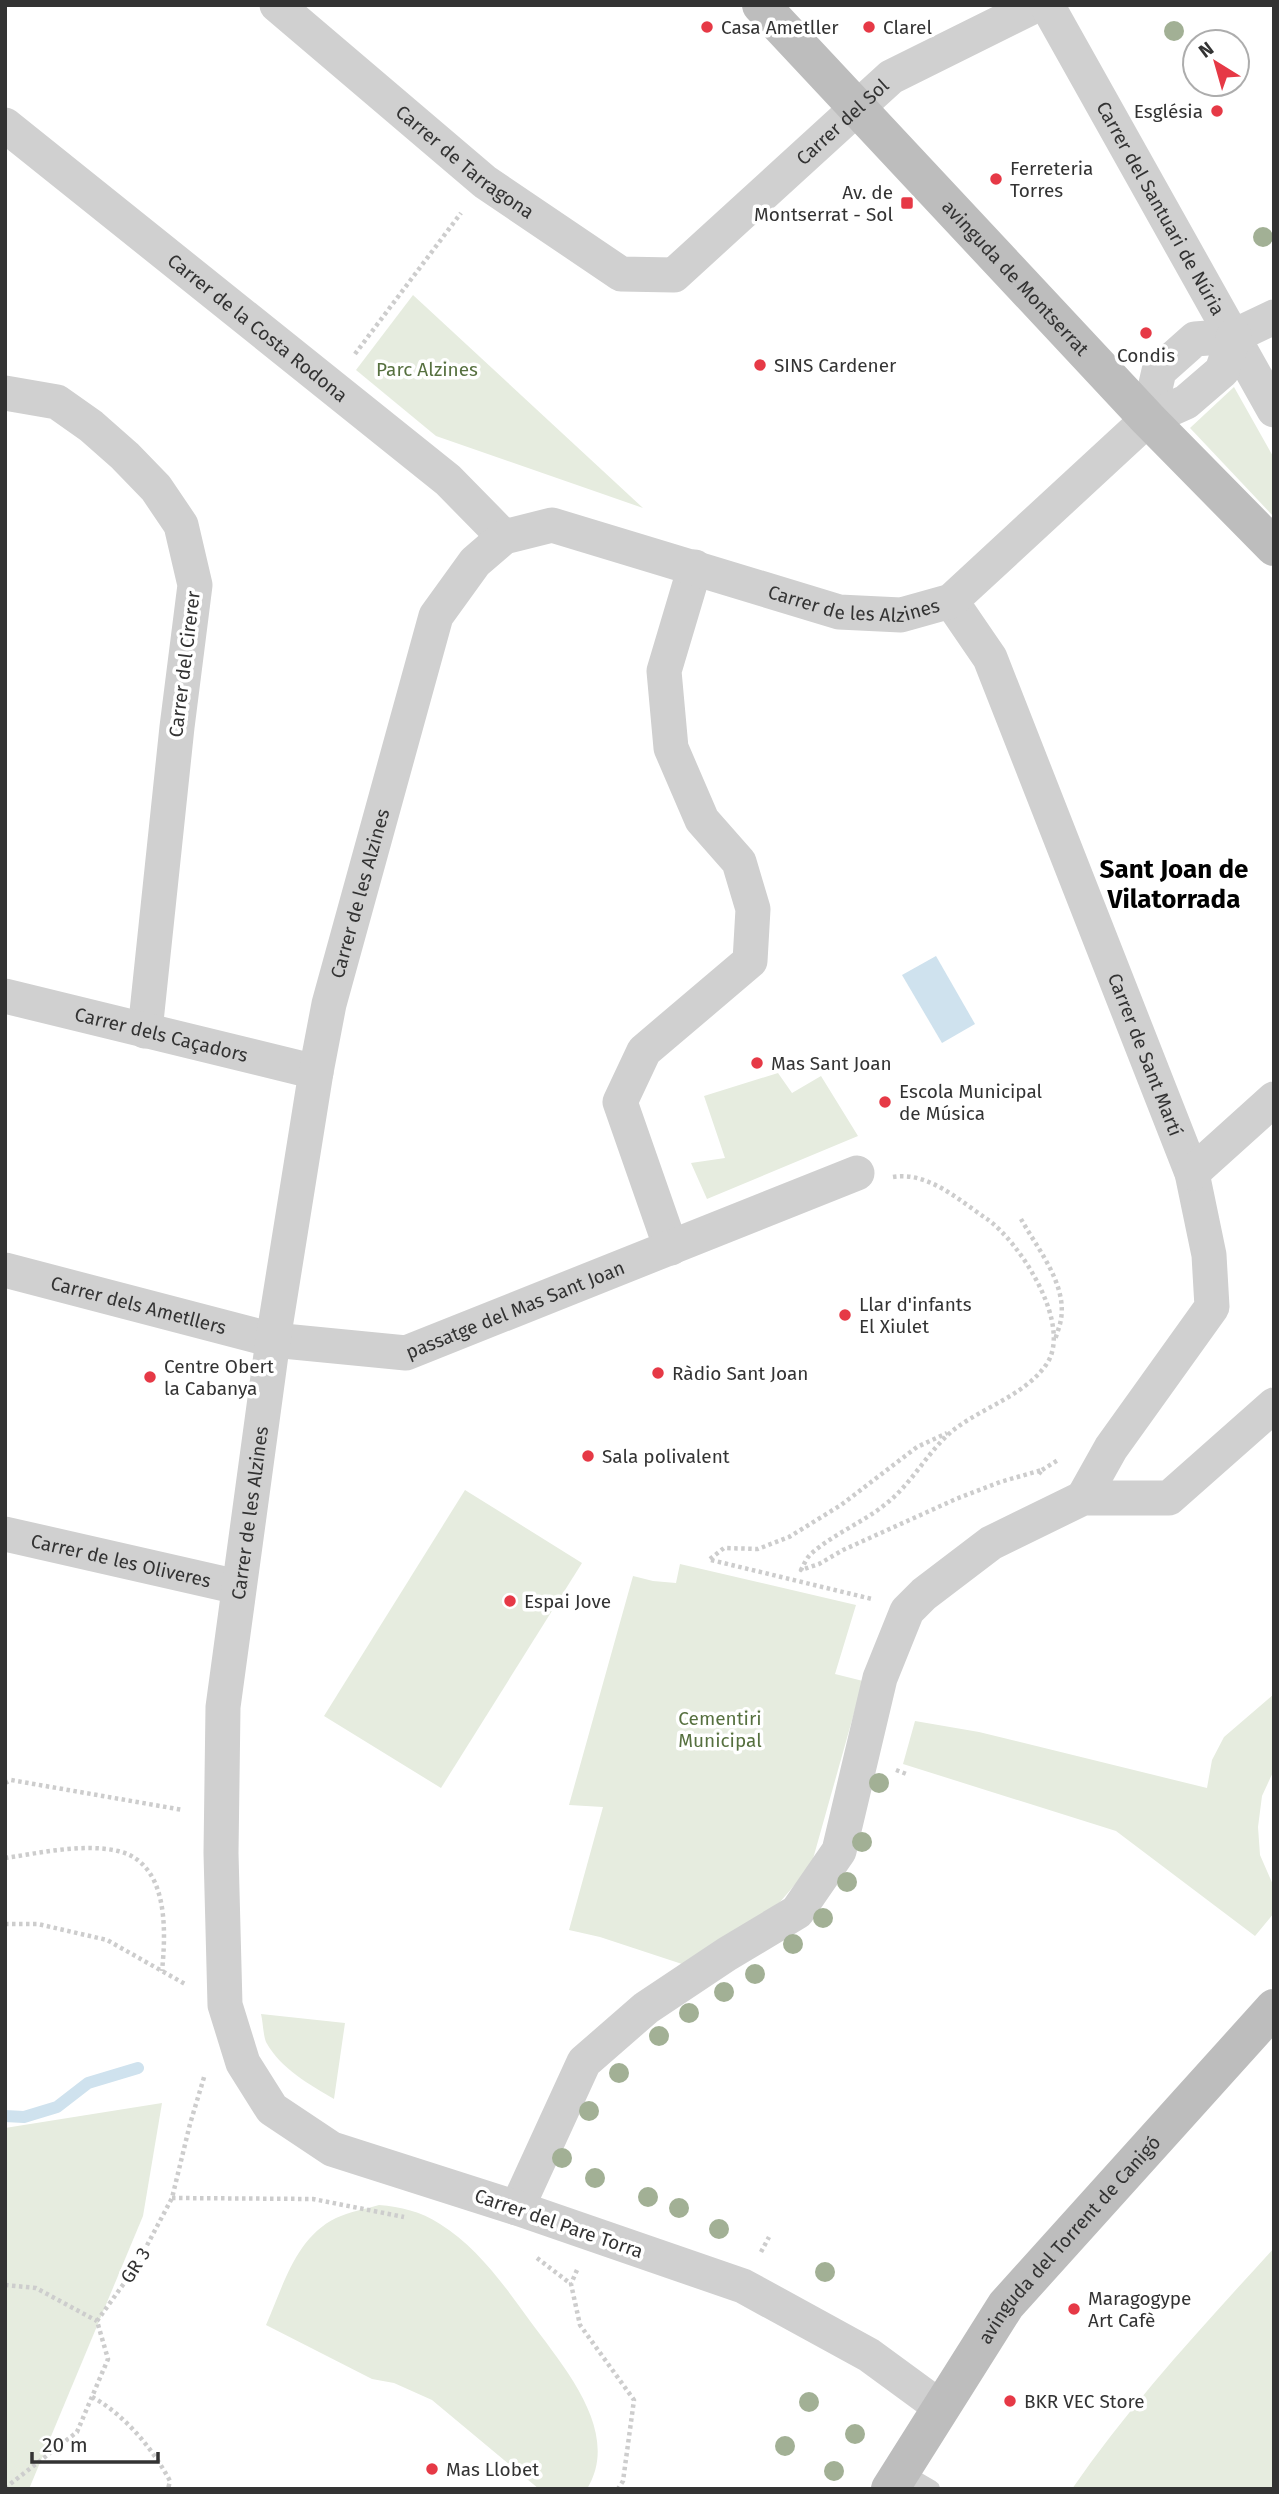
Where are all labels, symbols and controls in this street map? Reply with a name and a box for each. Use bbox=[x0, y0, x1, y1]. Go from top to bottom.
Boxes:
place label: Casa Ametller bbox=[721, 16, 839, 39]
place label: Clarel bbox=[883, 16, 932, 39]
marker: Casa Ametller bbox=[699, 19, 715, 35]
marker: Clarel bbox=[861, 19, 877, 35]
north arrow bbox=[1181, 28, 1251, 98]
text: N bbox=[1194, 37, 1218, 63]
street label: Carrer del Sol bbox=[792, 74, 894, 170]
street label: Carrer del Santuari de Núria bbox=[1091, 97, 1230, 320]
street label: Carrer de Tarragona bbox=[391, 100, 538, 224]
place label: Església bbox=[1134, 100, 1203, 123]
marker: Església bbox=[1209, 103, 1225, 119]
place label: Ferreteria Torres bbox=[1010, 157, 1093, 202]
marker: Ferreteria Torres bbox=[988, 171, 1004, 187]
place label: Av. de Montserrat - Sol bbox=[754, 181, 893, 226]
marker: Av. de Montserrat - Sol bbox=[899, 195, 915, 211]
street label: avinguda de Montserrat bbox=[937, 195, 1094, 361]
street label: Carrer de la Costa Rodona bbox=[163, 249, 352, 407]
marker: Condis bbox=[1138, 325, 1154, 341]
place label: Condis bbox=[1117, 344, 1175, 367]
place label: SINS Cardener bbox=[774, 354, 897, 377]
marker: SINS Cardener bbox=[752, 357, 768, 373]
park label: Parc Alzines bbox=[376, 358, 478, 381]
street label: Carrer de les Alzines bbox=[765, 580, 942, 627]
street label: Carrer del Cirerer bbox=[164, 589, 205, 739]
street label: Carrer de les Alzines bbox=[326, 806, 394, 981]
district label: Sant Joan de Vilatorrada bbox=[1100, 854, 1248, 915]
street label: Carrer de Sant Martí bbox=[1103, 970, 1187, 1139]
street label: Carrer dels Caçadors bbox=[72, 1002, 250, 1067]
place label: Mas Sant Joan bbox=[771, 1052, 892, 1075]
marker: Mas Sant Joan bbox=[749, 1055, 765, 1071]
place label: Escola Municipal de Música bbox=[899, 1080, 1043, 1125]
marker: Escola Municipal de Música bbox=[877, 1094, 893, 1110]
street label: passatge del Mas Sant Joan bbox=[402, 1256, 628, 1364]
street label: Carrer dels Ametllers bbox=[48, 1271, 229, 1339]
place label: Llar d'infants El Xiulet bbox=[859, 1293, 972, 1338]
marker: Llar d'infants El Xiulet bbox=[837, 1307, 853, 1323]
place label: Centre Obert la Cabanya bbox=[164, 1355, 274, 1400]
place label: Ràdio Sant Joan bbox=[672, 1362, 808, 1385]
marker: Ràdio Sant Joan bbox=[650, 1365, 666, 1381]
marker: Centre Obert la Cabanya bbox=[142, 1369, 158, 1385]
street label: Carrer de les Alzines bbox=[227, 1425, 273, 1601]
place label: Sala polivalent bbox=[602, 1445, 730, 1468]
marker: Sala polivalent bbox=[580, 1448, 596, 1464]
street label: Carrer de les Oliveres bbox=[29, 1529, 213, 1593]
place label: Espai Jove bbox=[524, 1590, 611, 1613]
marker: Espai Jove bbox=[502, 1593, 518, 1609]
park label: Cementiri Municipal bbox=[678, 1707, 762, 1752]
street label: avinguda del Torrent de Canigó bbox=[973, 2131, 1165, 2348]
street label: Carrer del Pare Torra bbox=[472, 2184, 646, 2263]
street label: GR 3 bbox=[116, 2243, 155, 2287]
place label: Maragogype Art Cafè bbox=[1088, 2287, 1191, 2332]
marker: Maragogype Art Cafè bbox=[1066, 2301, 1082, 2317]
place label: BKR VEC Store bbox=[1024, 2390, 1145, 2413]
marker: BKR VEC Store bbox=[1002, 2393, 1018, 2409]
scale bar bbox=[32, 2420, 158, 2464]
text: 20 m bbox=[42, 2432, 88, 2458]
place label: Mas Llobet bbox=[446, 2458, 539, 2481]
marker: Mas Llobet bbox=[424, 2461, 440, 2477]

